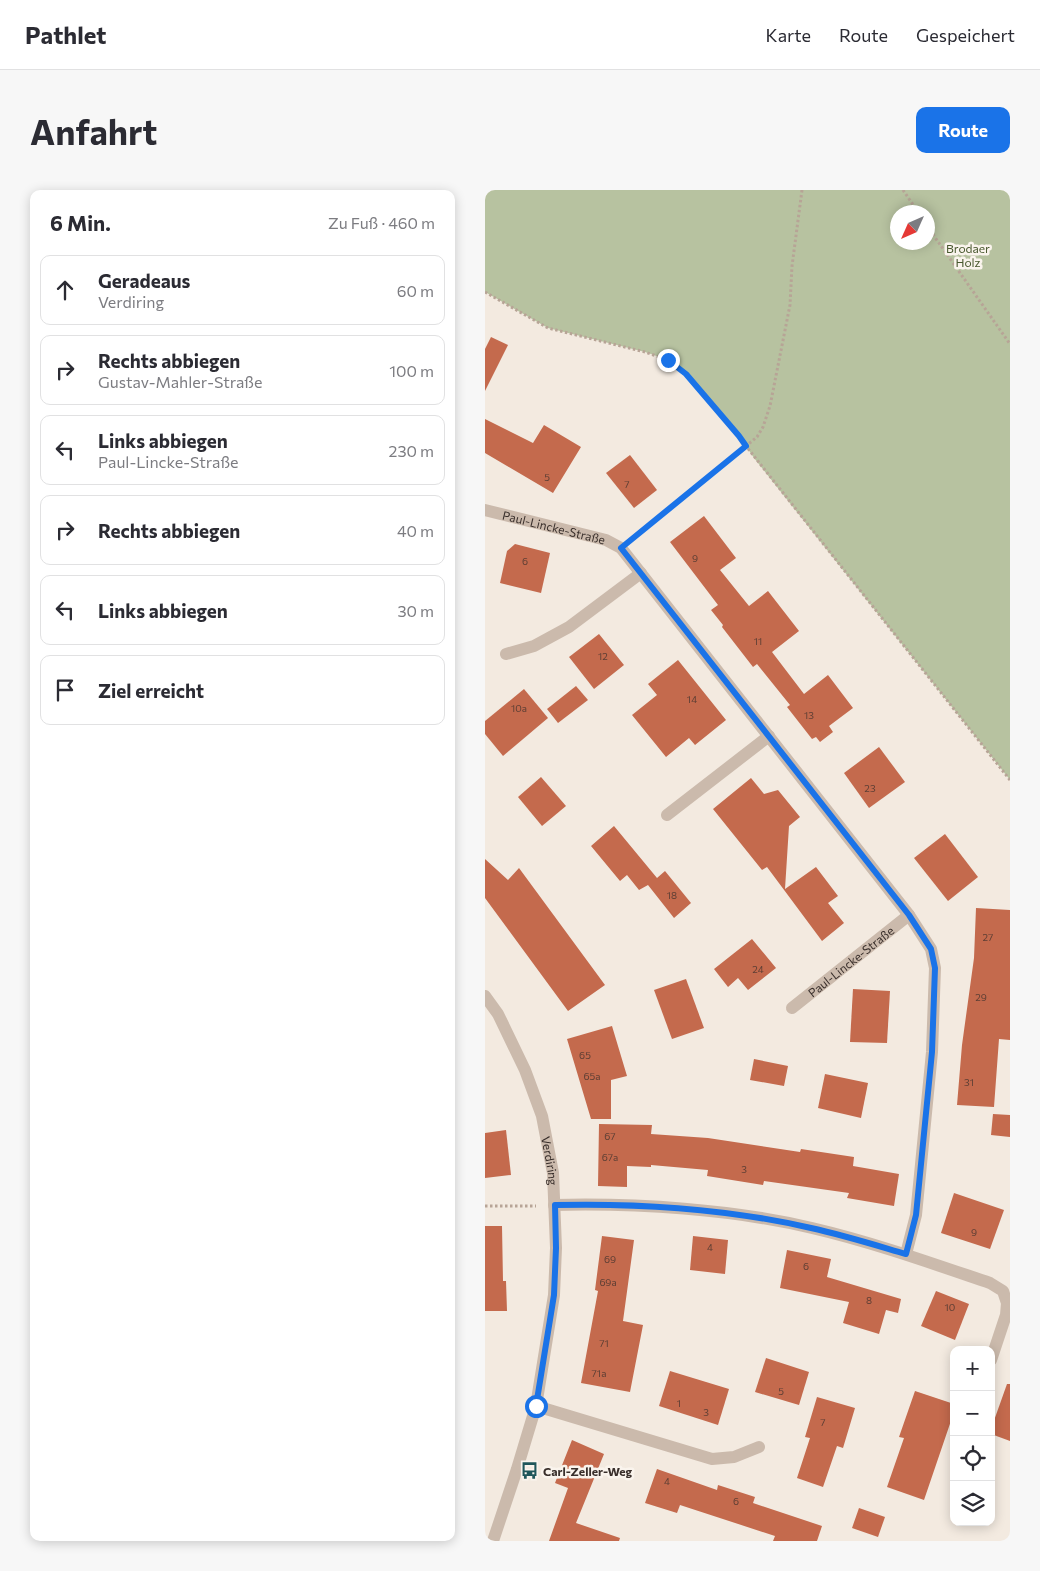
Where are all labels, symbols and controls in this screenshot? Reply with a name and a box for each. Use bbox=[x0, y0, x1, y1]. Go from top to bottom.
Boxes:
text: Pathlet bbox=[25, 20, 106, 49]
text: Karte bbox=[766, 24, 811, 46]
text: Route bbox=[839, 24, 888, 46]
text: Gespeichert bbox=[916, 24, 1015, 46]
button: Route bbox=[916, 107, 1010, 153]
text: Anfahrt bbox=[30, 109, 157, 152]
north arrow bbox=[890, 205, 935, 250]
text: 6 Min. bbox=[50, 210, 111, 235]
text: Zu Fuß · 460 m bbox=[328, 213, 435, 232]
park label: Brodaer Holz bbox=[946, 241, 990, 269]
text: Geradeaus bbox=[98, 269, 190, 292]
icon: ahead bbox=[51, 276, 79, 304]
text: 60 m bbox=[397, 281, 434, 300]
text: Verdiring bbox=[98, 292, 164, 311]
text: Rechts abbiegen bbox=[98, 349, 240, 372]
route end bbox=[657, 349, 680, 372]
icon: right bbox=[51, 356, 79, 384]
text: 100 m bbox=[389, 361, 434, 380]
text: Gustav-Mahler-Straße bbox=[98, 372, 262, 391]
text: Links abbiegen bbox=[98, 429, 228, 452]
icon: left bbox=[51, 436, 79, 464]
text: 230 m bbox=[389, 441, 434, 460]
text: Paul-Lincke-Straße bbox=[98, 452, 239, 471]
house number: 5 bbox=[544, 471, 550, 483]
house number: 7 bbox=[624, 478, 630, 490]
street label: Paul-Lincke-Straße bbox=[501, 508, 607, 547]
icon: right bbox=[51, 516, 79, 544]
text: Rechts abbiegen bbox=[98, 519, 240, 542]
text: 40 m bbox=[397, 521, 434, 540]
house number: 9 bbox=[692, 552, 698, 564]
house number: 6 bbox=[522, 555, 528, 567]
icon: left bbox=[51, 596, 79, 624]
text: Links abbiegen bbox=[98, 599, 228, 622]
text: 30 m bbox=[397, 601, 434, 620]
house number: 11 bbox=[754, 635, 762, 647]
house number: 12 bbox=[598, 650, 608, 662]
icon: arrive bbox=[51, 676, 79, 704]
text: Ziel erreicht bbox=[98, 679, 204, 702]
house number: 14 bbox=[687, 693, 697, 705]
house number: 10a bbox=[511, 702, 527, 714]
house number: 13 bbox=[804, 709, 814, 721]
house number: 23 bbox=[864, 782, 876, 794]
house number: 18 bbox=[667, 889, 677, 901]
street label: Paul-Lincke-Straße bbox=[805, 923, 896, 1000]
house number: 27 bbox=[983, 931, 993, 943]
house number: 24 bbox=[752, 963, 764, 975]
house number: 29 bbox=[975, 991, 987, 1003]
house number: 65 bbox=[579, 1049, 591, 1061]
house number: 65a bbox=[583, 1070, 601, 1082]
house number: 31 bbox=[964, 1076, 974, 1088]
house number: 67 bbox=[604, 1130, 616, 1142]
street label: Verdiring bbox=[539, 1135, 561, 1186]
house number: 67a bbox=[602, 1151, 618, 1163]
house number: 3 bbox=[741, 1163, 747, 1175]
house number: 9 bbox=[971, 1226, 977, 1238]
house number: 4 bbox=[707, 1241, 713, 1253]
house number: 69 bbox=[604, 1253, 616, 1265]
house number: 6 bbox=[803, 1260, 809, 1272]
house number: 69a bbox=[599, 1276, 617, 1288]
house number: 8 bbox=[866, 1294, 872, 1306]
house number: 10 bbox=[945, 1301, 955, 1313]
house number: 71 bbox=[599, 1337, 609, 1349]
map controls bbox=[950, 1346, 995, 1526]
button: + bbox=[950, 1346, 995, 1391]
house number: 71a bbox=[592, 1367, 606, 1379]
house number: 5 bbox=[778, 1385, 784, 1397]
button: − bbox=[950, 1391, 995, 1436]
route start bbox=[525, 1395, 548, 1418]
house number: 1 bbox=[677, 1397, 681, 1409]
house number: 3 bbox=[703, 1406, 709, 1418]
house number: 7 bbox=[820, 1416, 826, 1428]
button: locate bbox=[950, 1436, 995, 1481]
bus stop icon: Carl-Zeller-Weg bbox=[519, 1461, 539, 1481]
place label: Carl-Zeller-Weg bbox=[543, 1464, 633, 1478]
house number: 4 bbox=[664, 1475, 670, 1487]
button: layers bbox=[950, 1481, 995, 1526]
house number: 6 bbox=[733, 1495, 739, 1507]

